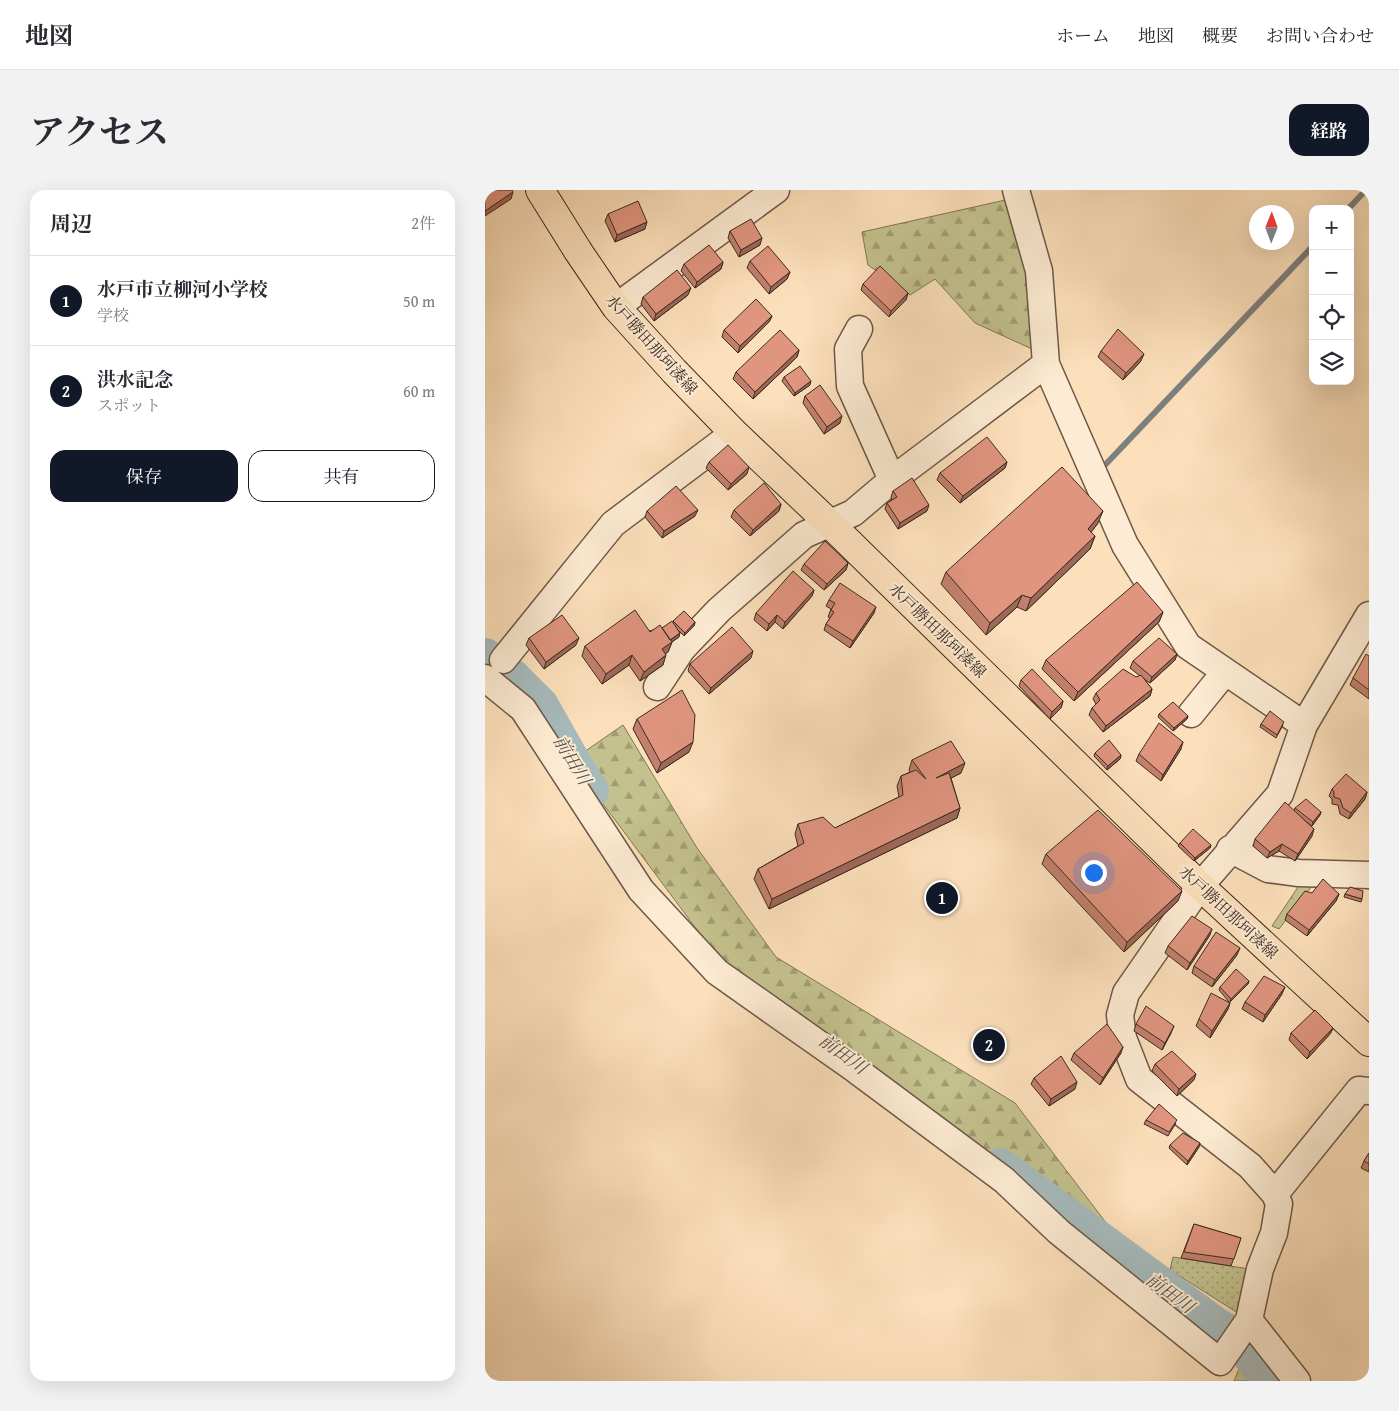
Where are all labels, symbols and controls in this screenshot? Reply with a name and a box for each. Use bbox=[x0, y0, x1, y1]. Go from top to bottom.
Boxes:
text: 地図 bbox=[25, 18, 73, 53]
text: ホーム bbox=[1056, 22, 1110, 49]
text: 地図 bbox=[1138, 22, 1174, 49]
text: 概要 bbox=[1202, 22, 1238, 49]
text: お問い合わせ bbox=[1266, 22, 1374, 49]
button: 経路 bbox=[1289, 104, 1369, 156]
text: アクセス bbox=[30, 106, 169, 157]
north arrow bbox=[1249, 205, 1294, 250]
map controls bbox=[1309, 205, 1354, 385]
button: + bbox=[1309, 205, 1354, 250]
text: 周辺 bbox=[50, 208, 92, 239]
text: 2件 bbox=[411, 211, 435, 235]
button: − bbox=[1309, 250, 1354, 295]
text: 水戸市立柳河小学校 bbox=[97, 275, 268, 303]
street label: 水戸勝田那珂湊線 bbox=[600, 288, 704, 400]
text: 1 bbox=[62, 289, 70, 313]
text: 50 m bbox=[403, 289, 435, 313]
button: locate bbox=[1309, 295, 1354, 340]
text: 学校 bbox=[97, 303, 129, 327]
button: layers bbox=[1309, 340, 1354, 385]
text: 洪水記念 bbox=[97, 365, 173, 393]
text: 2 bbox=[62, 379, 70, 403]
text: 60 m bbox=[403, 379, 435, 403]
text: スポット bbox=[97, 393, 161, 417]
button: 保存 bbox=[50, 450, 238, 502]
button: 共有 bbox=[248, 450, 435, 502]
street label: 水戸勝田那珂湊線 bbox=[884, 577, 992, 683]
water label: 前田川 bbox=[547, 730, 599, 792]
your location bbox=[1081, 860, 1107, 886]
street label: 水戸勝田那珂湊線 bbox=[1174, 860, 1284, 964]
pin: 1 bbox=[926, 879, 958, 917]
pin: 2 bbox=[973, 1026, 1005, 1064]
water label: 前田川 bbox=[814, 1027, 875, 1082]
water label: 前田川 bbox=[1141, 1266, 1202, 1321]

